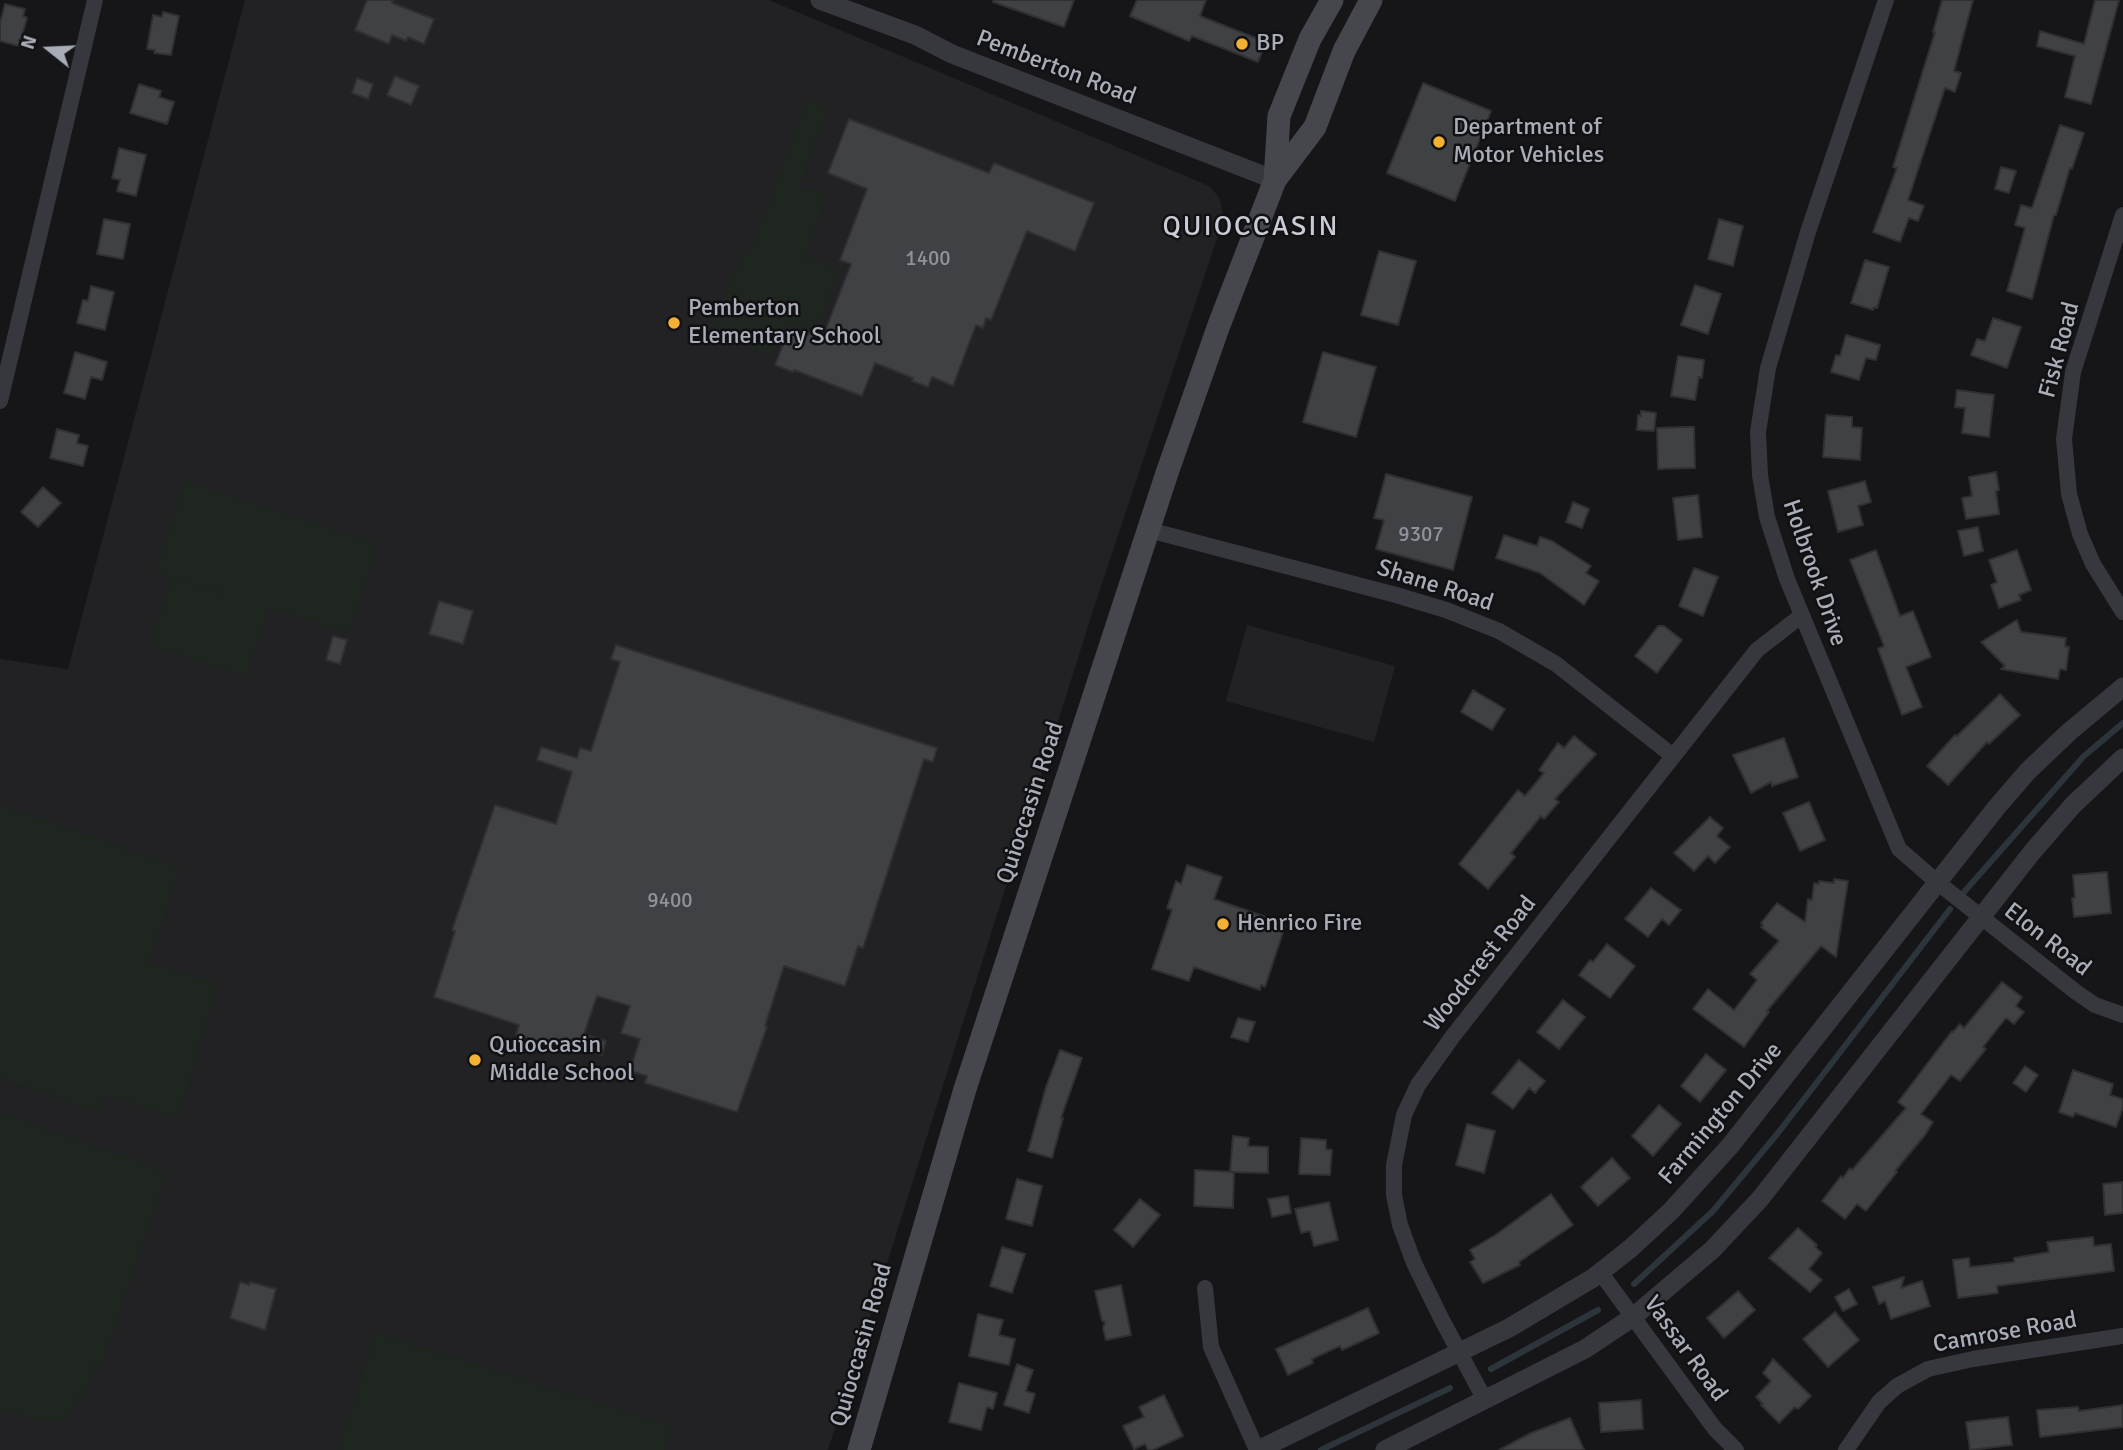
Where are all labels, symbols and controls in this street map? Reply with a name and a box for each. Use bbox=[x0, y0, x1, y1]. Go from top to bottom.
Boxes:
north arrow bbox=[14, 14, 84, 84]
street label: Pemberton Road bbox=[972, 24, 1140, 112]
place label: BP bbox=[1256, 30, 1284, 58]
text: N bbox=[16, 33, 42, 53]
marker: BP bbox=[1234, 36, 1250, 52]
place label: Department of Motor Vehicles bbox=[1453, 114, 1604, 170]
marker: Department of Motor Vehicles bbox=[1431, 134, 1447, 150]
district label: QUIOCCASIN bbox=[1164, 211, 1338, 245]
house number: 1400 bbox=[905, 246, 951, 272]
place label: Pemberton Elementary School bbox=[688, 295, 881, 351]
street label: Fisk Road bbox=[2033, 299, 2087, 401]
marker: Pemberton Elementary School bbox=[666, 315, 682, 331]
street label: Holbrook Drive bbox=[1776, 496, 1852, 650]
house number: 9307 bbox=[1398, 522, 1444, 548]
street label: Shane Road bbox=[1373, 554, 1497, 618]
street label: Quioccasin Road bbox=[991, 718, 1071, 888]
house number: 9400 bbox=[647, 888, 693, 914]
street label: Woodcrest Road bbox=[1419, 890, 1543, 1038]
street label: Elon Road bbox=[1998, 897, 2096, 983]
place label: Henrico Fire bbox=[1237, 910, 1362, 938]
marker: Henrico Fire bbox=[1215, 916, 1231, 932]
place label: Quioccasin Middle School bbox=[489, 1032, 634, 1088]
street label: Farmington Drive bbox=[1653, 1037, 1789, 1191]
marker: Quioccasin Middle School bbox=[467, 1052, 483, 1068]
street label: Quioccasin Road bbox=[825, 1260, 899, 1430]
street label: Vassar Road bbox=[1637, 1291, 1733, 1407]
street label: Camrose Road bbox=[1931, 1306, 2079, 1360]

